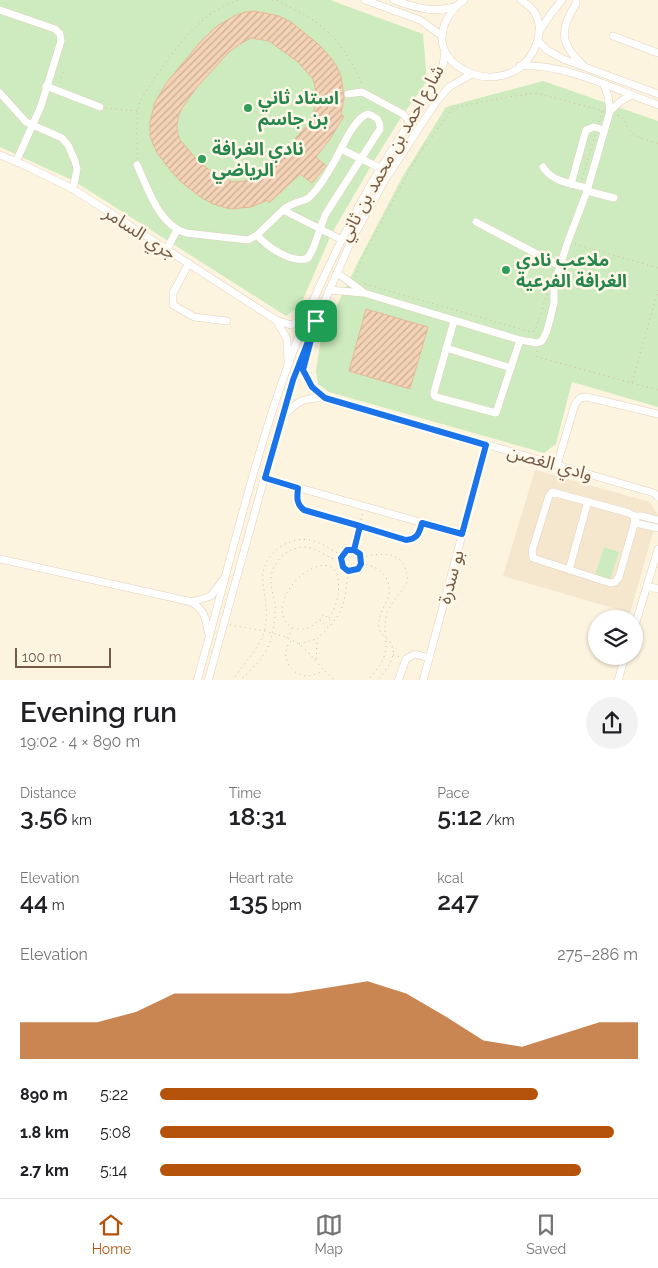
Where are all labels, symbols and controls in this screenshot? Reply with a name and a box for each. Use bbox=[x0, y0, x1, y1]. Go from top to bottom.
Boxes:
street label: شارع احمد بن محمد بن ثاني bbox=[333, 61, 451, 247]
place label: استاد ثاني بن جاسم bbox=[258, 87, 339, 132]
marker: استاد ثاني بن جاسم bbox=[242, 102, 254, 114]
place label: نادي الغرافة الرياضي bbox=[212, 138, 304, 184]
marker: نادي الغرافة الرياضي bbox=[196, 153, 208, 165]
street label: جري السامر bbox=[98, 201, 180, 266]
place label: ملاعب نادي الغرافة الفرعية bbox=[516, 249, 627, 292]
marker: ملاعب نادي الغرافة الفرعية bbox=[500, 264, 512, 276]
pin bbox=[295, 300, 337, 342]
icon: arrive bbox=[302, 307, 330, 335]
street label: وادي الغصن bbox=[504, 440, 595, 488]
street label: بو سدرة bbox=[433, 548, 469, 606]
map controls bbox=[588, 610, 643, 665]
button: layers bbox=[588, 610, 643, 665]
scale bar bbox=[15, 646, 111, 669]
text: 100 m bbox=[22, 649, 62, 665]
text: Evening run bbox=[20, 696, 177, 729]
button: share bbox=[586, 697, 638, 749]
text: 19:02 · 4 × 890 m bbox=[20, 732, 140, 751]
text: Distance bbox=[20, 785, 76, 801]
text: Time bbox=[229, 785, 261, 801]
text: Pace bbox=[437, 785, 469, 801]
text: 3.56 bbox=[20, 801, 68, 831]
text: 18:31 bbox=[229, 801, 287, 831]
text: 5:12 bbox=[437, 801, 482, 831]
text: km bbox=[68, 812, 92, 828]
text: /km bbox=[482, 812, 515, 828]
text: Elevation bbox=[20, 870, 79, 886]
text: Heart rate bbox=[229, 870, 293, 886]
text: kcal bbox=[437, 870, 464, 886]
text: 44 bbox=[20, 886, 48, 916]
text: 135 bbox=[229, 886, 268, 916]
text: 247 bbox=[437, 886, 479, 916]
text: m bbox=[48, 897, 65, 913]
text: bpm bbox=[268, 897, 302, 913]
text: Elevation bbox=[20, 945, 88, 964]
text: 275–286 m bbox=[557, 945, 638, 964]
text: 890 m bbox=[20, 1085, 68, 1104]
text: 5:22 bbox=[100, 1085, 128, 1104]
text: 1.8 km bbox=[20, 1123, 69, 1142]
text: 5:08 bbox=[100, 1123, 131, 1142]
text: 2.7 km bbox=[20, 1161, 69, 1180]
text: 5:14 bbox=[100, 1161, 127, 1180]
tab: Home bbox=[92, 1211, 131, 1257]
tab: Map bbox=[315, 1211, 343, 1257]
tab: Saved bbox=[526, 1211, 566, 1257]

